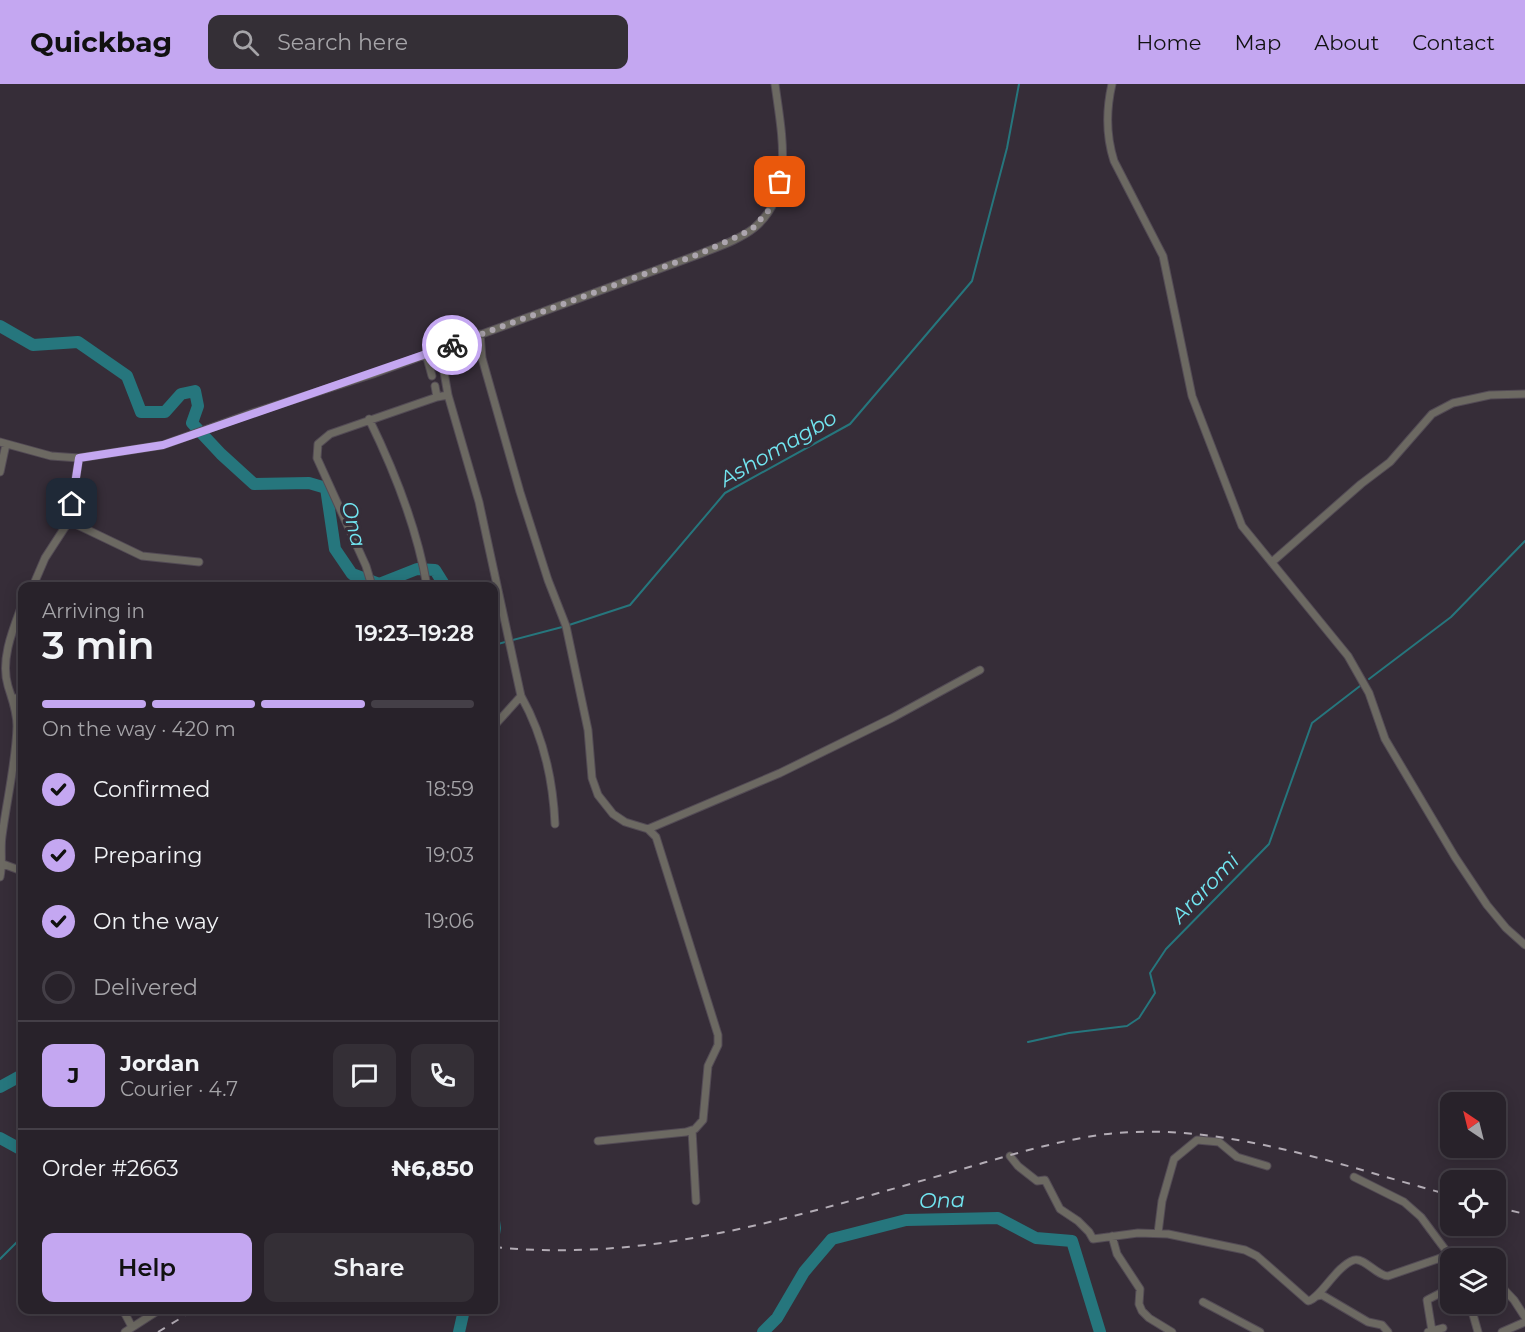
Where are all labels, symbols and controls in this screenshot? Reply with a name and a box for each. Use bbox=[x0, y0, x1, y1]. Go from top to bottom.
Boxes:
search box bbox=[208, 15, 628, 69]
text: Quickbag bbox=[30, 25, 172, 59]
icon: search bbox=[229, 26, 262, 59]
text: Search here bbox=[277, 29, 408, 56]
text: Home bbox=[1136, 30, 1201, 55]
text: Map bbox=[1234, 30, 1281, 55]
text: About bbox=[1314, 30, 1379, 55]
text: Contact bbox=[1412, 30, 1495, 55]
pin bbox=[754, 156, 805, 207]
icon: bag bbox=[763, 165, 796, 198]
courier bbox=[422, 315, 482, 375]
icon: bike bbox=[436, 329, 469, 362]
water label: Ashomagbo bbox=[713, 404, 841, 493]
pin bbox=[46, 478, 97, 529]
icon: home bbox=[55, 487, 88, 520]
water label: Ona bbox=[337, 499, 371, 549]
text: Arriving in bbox=[42, 599, 145, 623]
text: 19:23–19:28 bbox=[356, 620, 474, 647]
text: 3 min bbox=[42, 621, 155, 669]
text: On the way · 420 m bbox=[42, 717, 236, 741]
icon: check bbox=[42, 773, 75, 806]
text: Confirmed bbox=[93, 776, 210, 803]
text: 18:59 bbox=[426, 777, 474, 801]
icon: check bbox=[42, 839, 75, 872]
text: Preparing bbox=[93, 842, 202, 869]
text: 19:03 bbox=[426, 843, 474, 867]
water label: Araromi bbox=[1165, 848, 1244, 929]
icon: check bbox=[42, 905, 75, 938]
text: On the way bbox=[93, 908, 218, 935]
text: 19:06 bbox=[425, 909, 474, 933]
text: Delivered bbox=[93, 974, 198, 1001]
button: chat bbox=[333, 1044, 396, 1107]
button: phone bbox=[411, 1044, 474, 1107]
text: Jordan bbox=[120, 1050, 200, 1077]
text: J bbox=[68, 1062, 79, 1089]
text: Courier · 4.7 bbox=[120, 1077, 238, 1101]
north arrow bbox=[1440, 1092, 1506, 1158]
map controls bbox=[1440, 1092, 1506, 1314]
text: Order #2663 bbox=[42, 1155, 179, 1182]
text: ₦6,850 bbox=[391, 1155, 474, 1182]
button: locate bbox=[1440, 1170, 1506, 1236]
water label: Ona bbox=[919, 1187, 965, 1213]
button: Help bbox=[42, 1233, 252, 1302]
button: Share bbox=[264, 1233, 474, 1302]
button: layers bbox=[1440, 1248, 1506, 1314]

